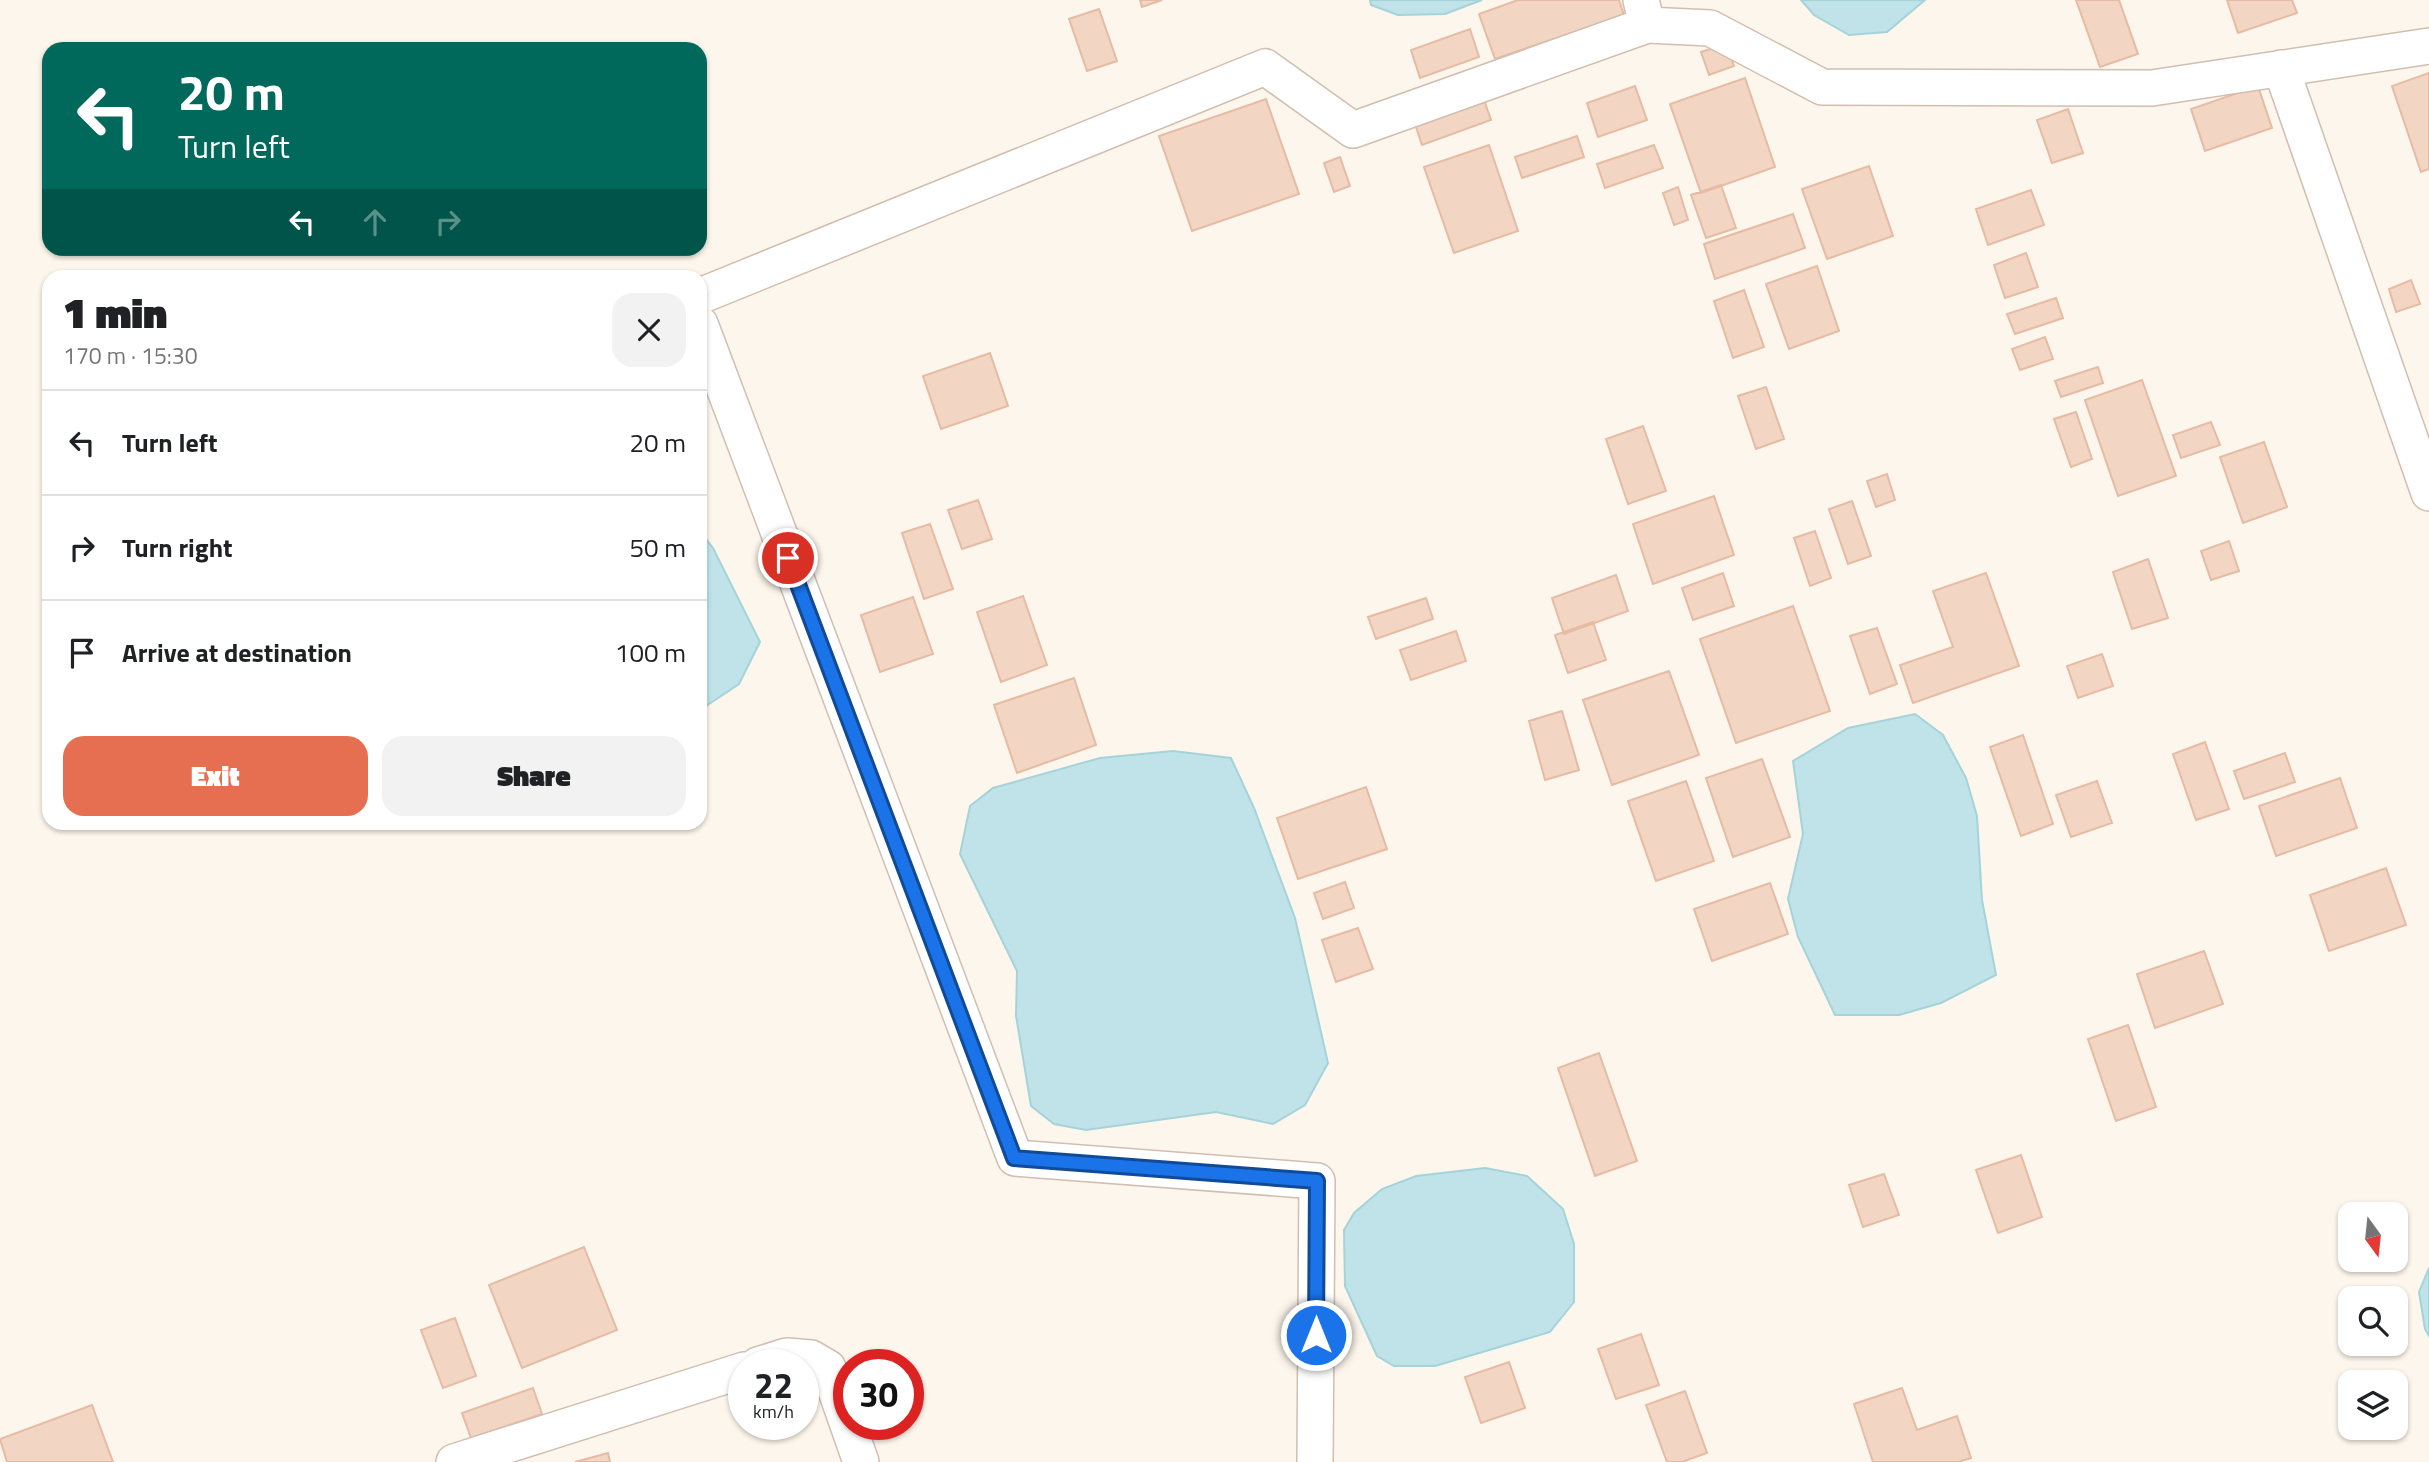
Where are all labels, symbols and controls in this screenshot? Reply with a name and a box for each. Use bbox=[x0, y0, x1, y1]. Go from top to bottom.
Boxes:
text: 20 m bbox=[178, 54, 285, 129]
icon: left bbox=[63, 70, 154, 161]
text: Turn left bbox=[178, 122, 290, 170]
icon: left bbox=[283, 203, 321, 241]
icon: ahead bbox=[356, 203, 394, 241]
icon: right bbox=[429, 203, 467, 241]
text: 1 min bbox=[63, 280, 167, 344]
button: close bbox=[612, 293, 686, 367]
text: 170 m · 15:30 bbox=[63, 338, 198, 373]
text: Turn left bbox=[122, 423, 217, 462]
text: 20 m bbox=[629, 423, 686, 462]
icon: left bbox=[63, 424, 101, 462]
text: Turn right bbox=[122, 528, 233, 567]
text: 50 m bbox=[629, 528, 686, 567]
pin bbox=[758, 528, 818, 588]
icon: right bbox=[63, 529, 101, 567]
icon: arrive bbox=[769, 539, 807, 577]
text: Arrive at destination bbox=[122, 633, 352, 672]
text: 100 m bbox=[615, 633, 686, 672]
icon: arrive bbox=[63, 634, 101, 672]
button: Exit bbox=[63, 736, 368, 816]
button: Share bbox=[382, 736, 686, 816]
north arrow bbox=[2338, 1202, 2408, 1272]
map controls bbox=[2338, 1202, 2408, 1440]
button: search bbox=[2338, 1286, 2408, 1356]
position arrow bbox=[1279, 1298, 1353, 1372]
speed limit sign: 30 bbox=[833, 1349, 924, 1440]
text: 22 bbox=[754, 1358, 793, 1412]
button: layers bbox=[2338, 1370, 2408, 1440]
text: km/h bbox=[753, 1398, 794, 1425]

